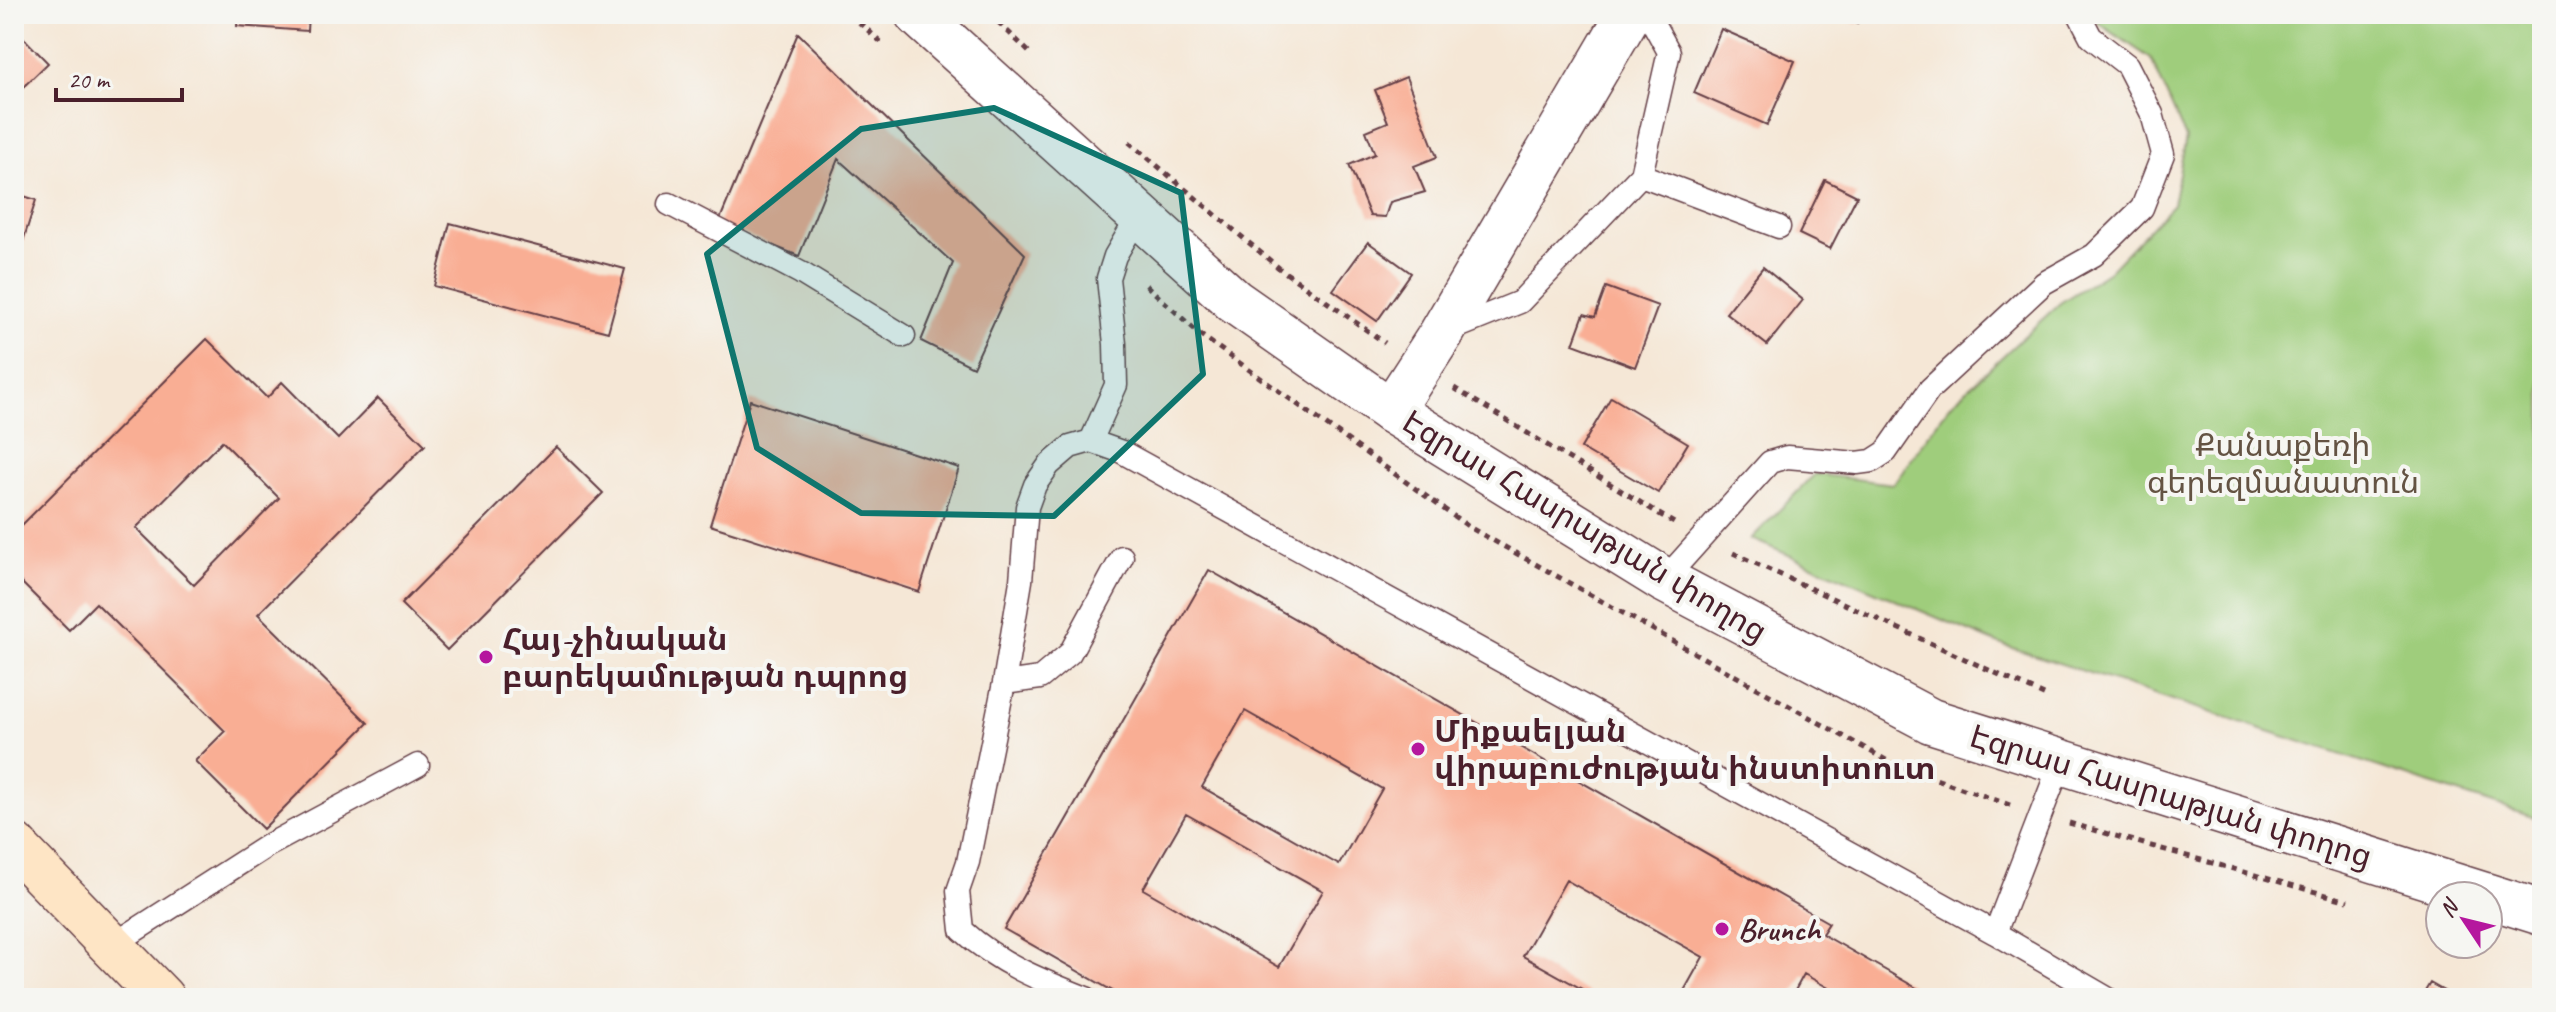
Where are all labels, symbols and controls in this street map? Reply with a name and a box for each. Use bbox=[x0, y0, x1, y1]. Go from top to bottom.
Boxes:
scale bar bbox=[56, 52, 182, 102]
text: 20 m bbox=[68, 65, 111, 95]
street label: Էզրաս Հասրաթյան փողոց bbox=[1395, 401, 1775, 652]
park label: Քանաքեռի գերեզմանատուն bbox=[2147, 425, 2419, 503]
place label: Հայ-չինական բարեկամության դպրոց bbox=[502, 619, 908, 697]
marker: Հայ-չինական բարեկամության դպրոց bbox=[477, 648, 495, 666]
place label: Միքաելյան վիրաբուժության ինստիտուտ bbox=[1434, 711, 1936, 789]
street label: Էզրաս Հասրաթյան փողոց bbox=[1965, 716, 2377, 877]
marker: Միքաելյան վիրաբուժության ինստիտուտ bbox=[1409, 740, 1427, 758]
north arrow bbox=[2424, 880, 2504, 960]
text: N bbox=[2433, 893, 2466, 923]
place label: Brunch bbox=[1738, 909, 1822, 950]
marker: Brunch bbox=[1713, 920, 1731, 938]

